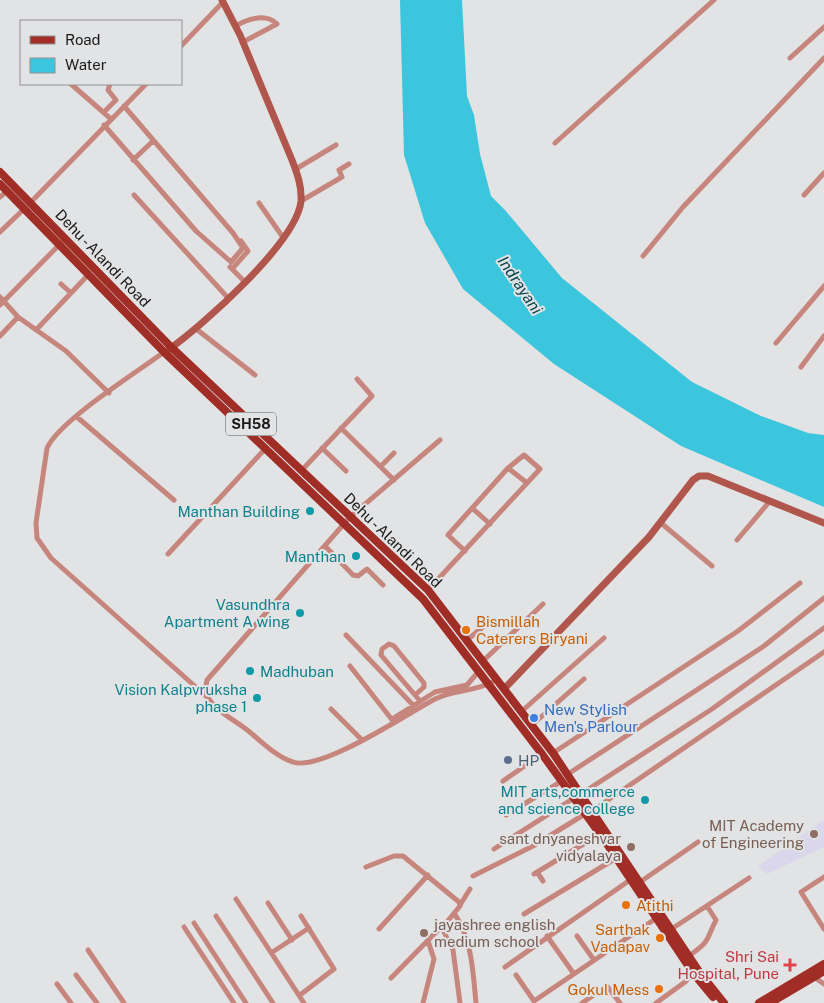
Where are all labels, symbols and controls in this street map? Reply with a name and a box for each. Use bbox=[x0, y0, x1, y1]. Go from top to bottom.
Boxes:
legend bbox=[20, 20, 182, 85]
text: Road bbox=[65, 31, 101, 48]
text: Water bbox=[65, 56, 107, 73]
street label: Dehu - Alandi Road bbox=[52, 206, 154, 310]
water label: Indrayani bbox=[494, 252, 546, 318]
road number: SH58 bbox=[226, 412, 276, 436]
street label: Dehu - Alandi Road bbox=[341, 489, 445, 591]
place label: Manthan Building bbox=[177, 503, 300, 520]
marker: Manthan Building bbox=[304, 505, 316, 517]
place label: Manthan bbox=[285, 548, 346, 565]
marker: Manthan bbox=[350, 550, 362, 562]
place label: Vasundhra Apartment A wing bbox=[164, 596, 290, 630]
marker: Vasundhra Apartment A wing bbox=[294, 607, 306, 619]
place label: Bismillah Caterers Biryani bbox=[476, 613, 588, 647]
marker: Bismillah Caterers Biryani bbox=[460, 624, 472, 636]
place label: Madhuban bbox=[260, 663, 334, 680]
marker: Madhuban bbox=[244, 665, 256, 677]
place label: Vision Kalpvruksha phase 1 bbox=[114, 681, 247, 715]
marker: Vision Kalpvruksha phase 1 bbox=[251, 692, 263, 704]
place label: New Stylish Men's Parlour bbox=[544, 701, 638, 735]
marker: New Stylish Men's Parlour bbox=[528, 712, 540, 724]
place label: HP bbox=[518, 752, 539, 769]
marker: HP bbox=[502, 754, 514, 766]
place label: MIT arts,commerce and science college bbox=[498, 783, 635, 817]
marker: MIT arts,commerce and science college bbox=[639, 794, 651, 806]
place label: MIT Academy of Engineering bbox=[702, 817, 804, 851]
marker: MIT Academy of Engineering bbox=[808, 828, 820, 840]
place label: sant dnyaneshvar vidyalaya bbox=[499, 830, 621, 864]
marker: sant dnyaneshvar vidyalaya bbox=[625, 841, 637, 853]
place label: Atithi bbox=[636, 897, 674, 914]
marker: Atithi bbox=[620, 899, 632, 911]
place label: jayashree english medium school bbox=[433, 916, 555, 950]
place label: Sarthak Vadapav bbox=[591, 921, 650, 955]
marker: jayashree english medium school bbox=[418, 927, 430, 939]
marker: Sarthak Vadapav bbox=[654, 932, 666, 944]
place label: Shri Sai Hospital, Pune bbox=[678, 948, 779, 982]
marker: Shri Sai Hospital, Pune bbox=[783, 958, 797, 972]
place label: Gokul Mess bbox=[567, 981, 649, 998]
marker: Gokul Mess bbox=[653, 983, 665, 995]

